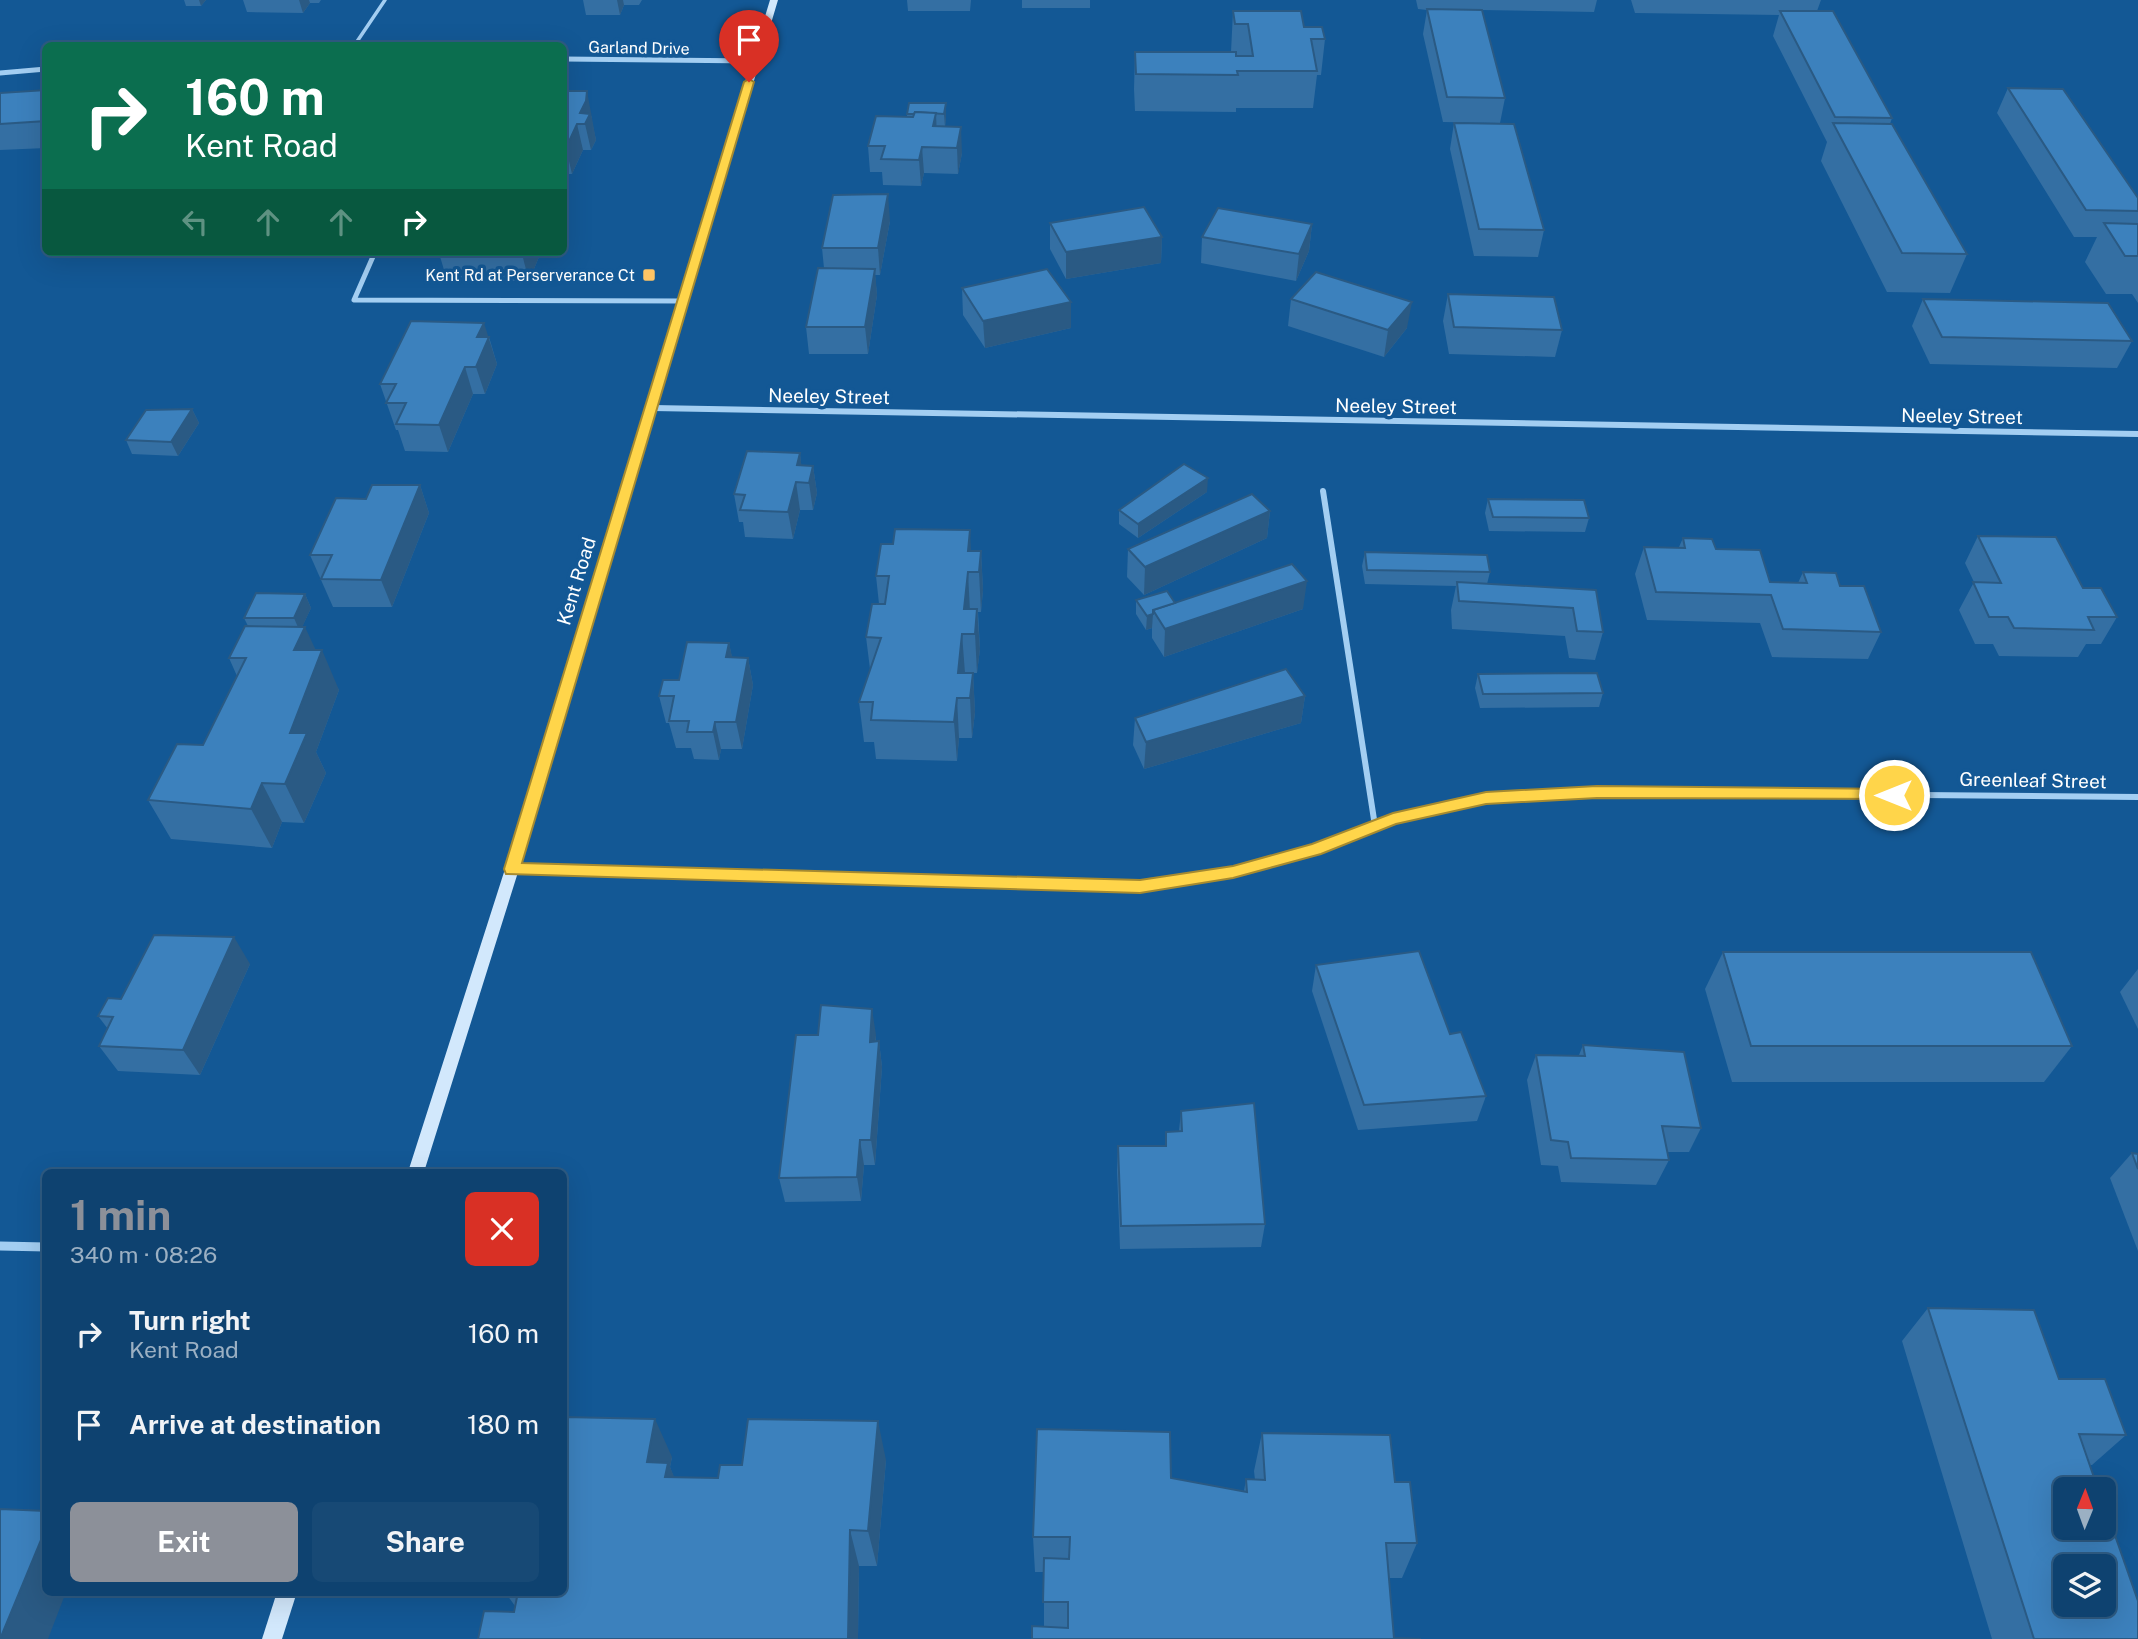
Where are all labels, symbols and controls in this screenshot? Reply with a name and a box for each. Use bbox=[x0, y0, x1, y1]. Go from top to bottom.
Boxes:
pin bbox=[719, 10, 779, 82]
icon: arrive bbox=[730, 21, 768, 59]
street label: Garland Drive bbox=[588, 38, 690, 58]
text: 160 m bbox=[185, 68, 325, 126]
icon: right bbox=[70, 70, 161, 161]
text: Kent Road bbox=[185, 127, 338, 164]
icon: left bbox=[176, 203, 214, 241]
icon: ahead bbox=[249, 203, 287, 241]
icon: ahead bbox=[322, 203, 360, 241]
icon: right bbox=[395, 203, 433, 241]
place label: Kent Rd at Perserverance Ct bbox=[425, 266, 635, 285]
marker: Kent Rd at Perserverance Ct bbox=[641, 267, 657, 283]
street label: Neeley Street bbox=[768, 384, 890, 408]
street label: Neeley Street bbox=[1335, 394, 1457, 418]
street label: Neeley Street bbox=[1901, 404, 2023, 428]
street label: Kent Road bbox=[552, 534, 600, 628]
position arrow bbox=[1857, 758, 1931, 832]
street label: Greenleaf Street bbox=[1959, 768, 2107, 792]
text: 1 min bbox=[70, 1190, 171, 1239]
button: close bbox=[465, 1192, 539, 1266]
text: 340 m · 08:26 bbox=[70, 1241, 217, 1268]
text: Turn right bbox=[129, 1305, 251, 1336]
icon: right bbox=[70, 1315, 108, 1353]
text: 160 m bbox=[468, 1318, 539, 1349]
text: Kent Road bbox=[129, 1336, 239, 1363]
icon: arrive bbox=[70, 1406, 108, 1444]
text: Arrive at destination bbox=[129, 1409, 381, 1440]
text: 180 m bbox=[467, 1409, 539, 1440]
north arrow bbox=[2053, 1477, 2116, 1540]
map controls bbox=[2053, 1477, 2116, 1617]
button: Exit bbox=[70, 1502, 298, 1582]
button: Share bbox=[312, 1502, 539, 1582]
button: layers bbox=[2053, 1554, 2116, 1617]

